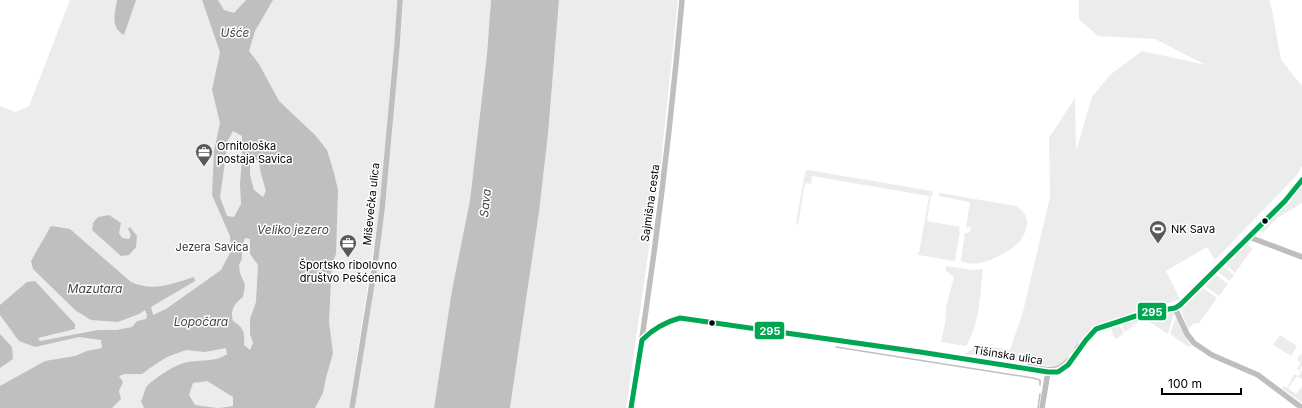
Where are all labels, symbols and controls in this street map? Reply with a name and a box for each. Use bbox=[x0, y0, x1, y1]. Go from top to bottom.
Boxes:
water label: Ušće bbox=[220, 25, 250, 40]
place label: Ornitološka postaja Savica bbox=[217, 139, 292, 166]
office icon: Ornitološka postaja Savica bbox=[194, 142, 214, 167]
street label: Miševečka ulica bbox=[360, 162, 382, 246]
street label: Sajmišna cesta bbox=[638, 163, 662, 243]
water label: Sava bbox=[476, 188, 494, 218]
unlabelled marker bbox=[1260, 216, 1270, 226]
sports icon: NK Sava bbox=[1148, 219, 1168, 244]
water label: Veliko jezero bbox=[257, 222, 329, 237]
place label: NK Sava bbox=[1171, 222, 1215, 236]
office icon: Športsko ribolovno društvo Pešćenica bbox=[338, 233, 358, 258]
park label: Jezera Savica bbox=[176, 240, 248, 254]
place label: Športsko ribolovno društvo Pešćenica bbox=[299, 258, 397, 285]
water label: Mazutara bbox=[68, 281, 122, 296]
line badge: 295 bbox=[1137, 302, 1167, 321]
text: 295 bbox=[1141, 305, 1163, 319]
water label: Lopočara bbox=[174, 314, 228, 329]
unlabelled marker bbox=[707, 318, 717, 328]
line badge: 295 bbox=[754, 321, 785, 340]
text: 295 bbox=[759, 324, 781, 338]
street label: Tišinska ulica bbox=[972, 343, 1044, 367]
scale bar bbox=[1162, 370, 1241, 396]
text: 100 m bbox=[1168, 376, 1202, 391]

